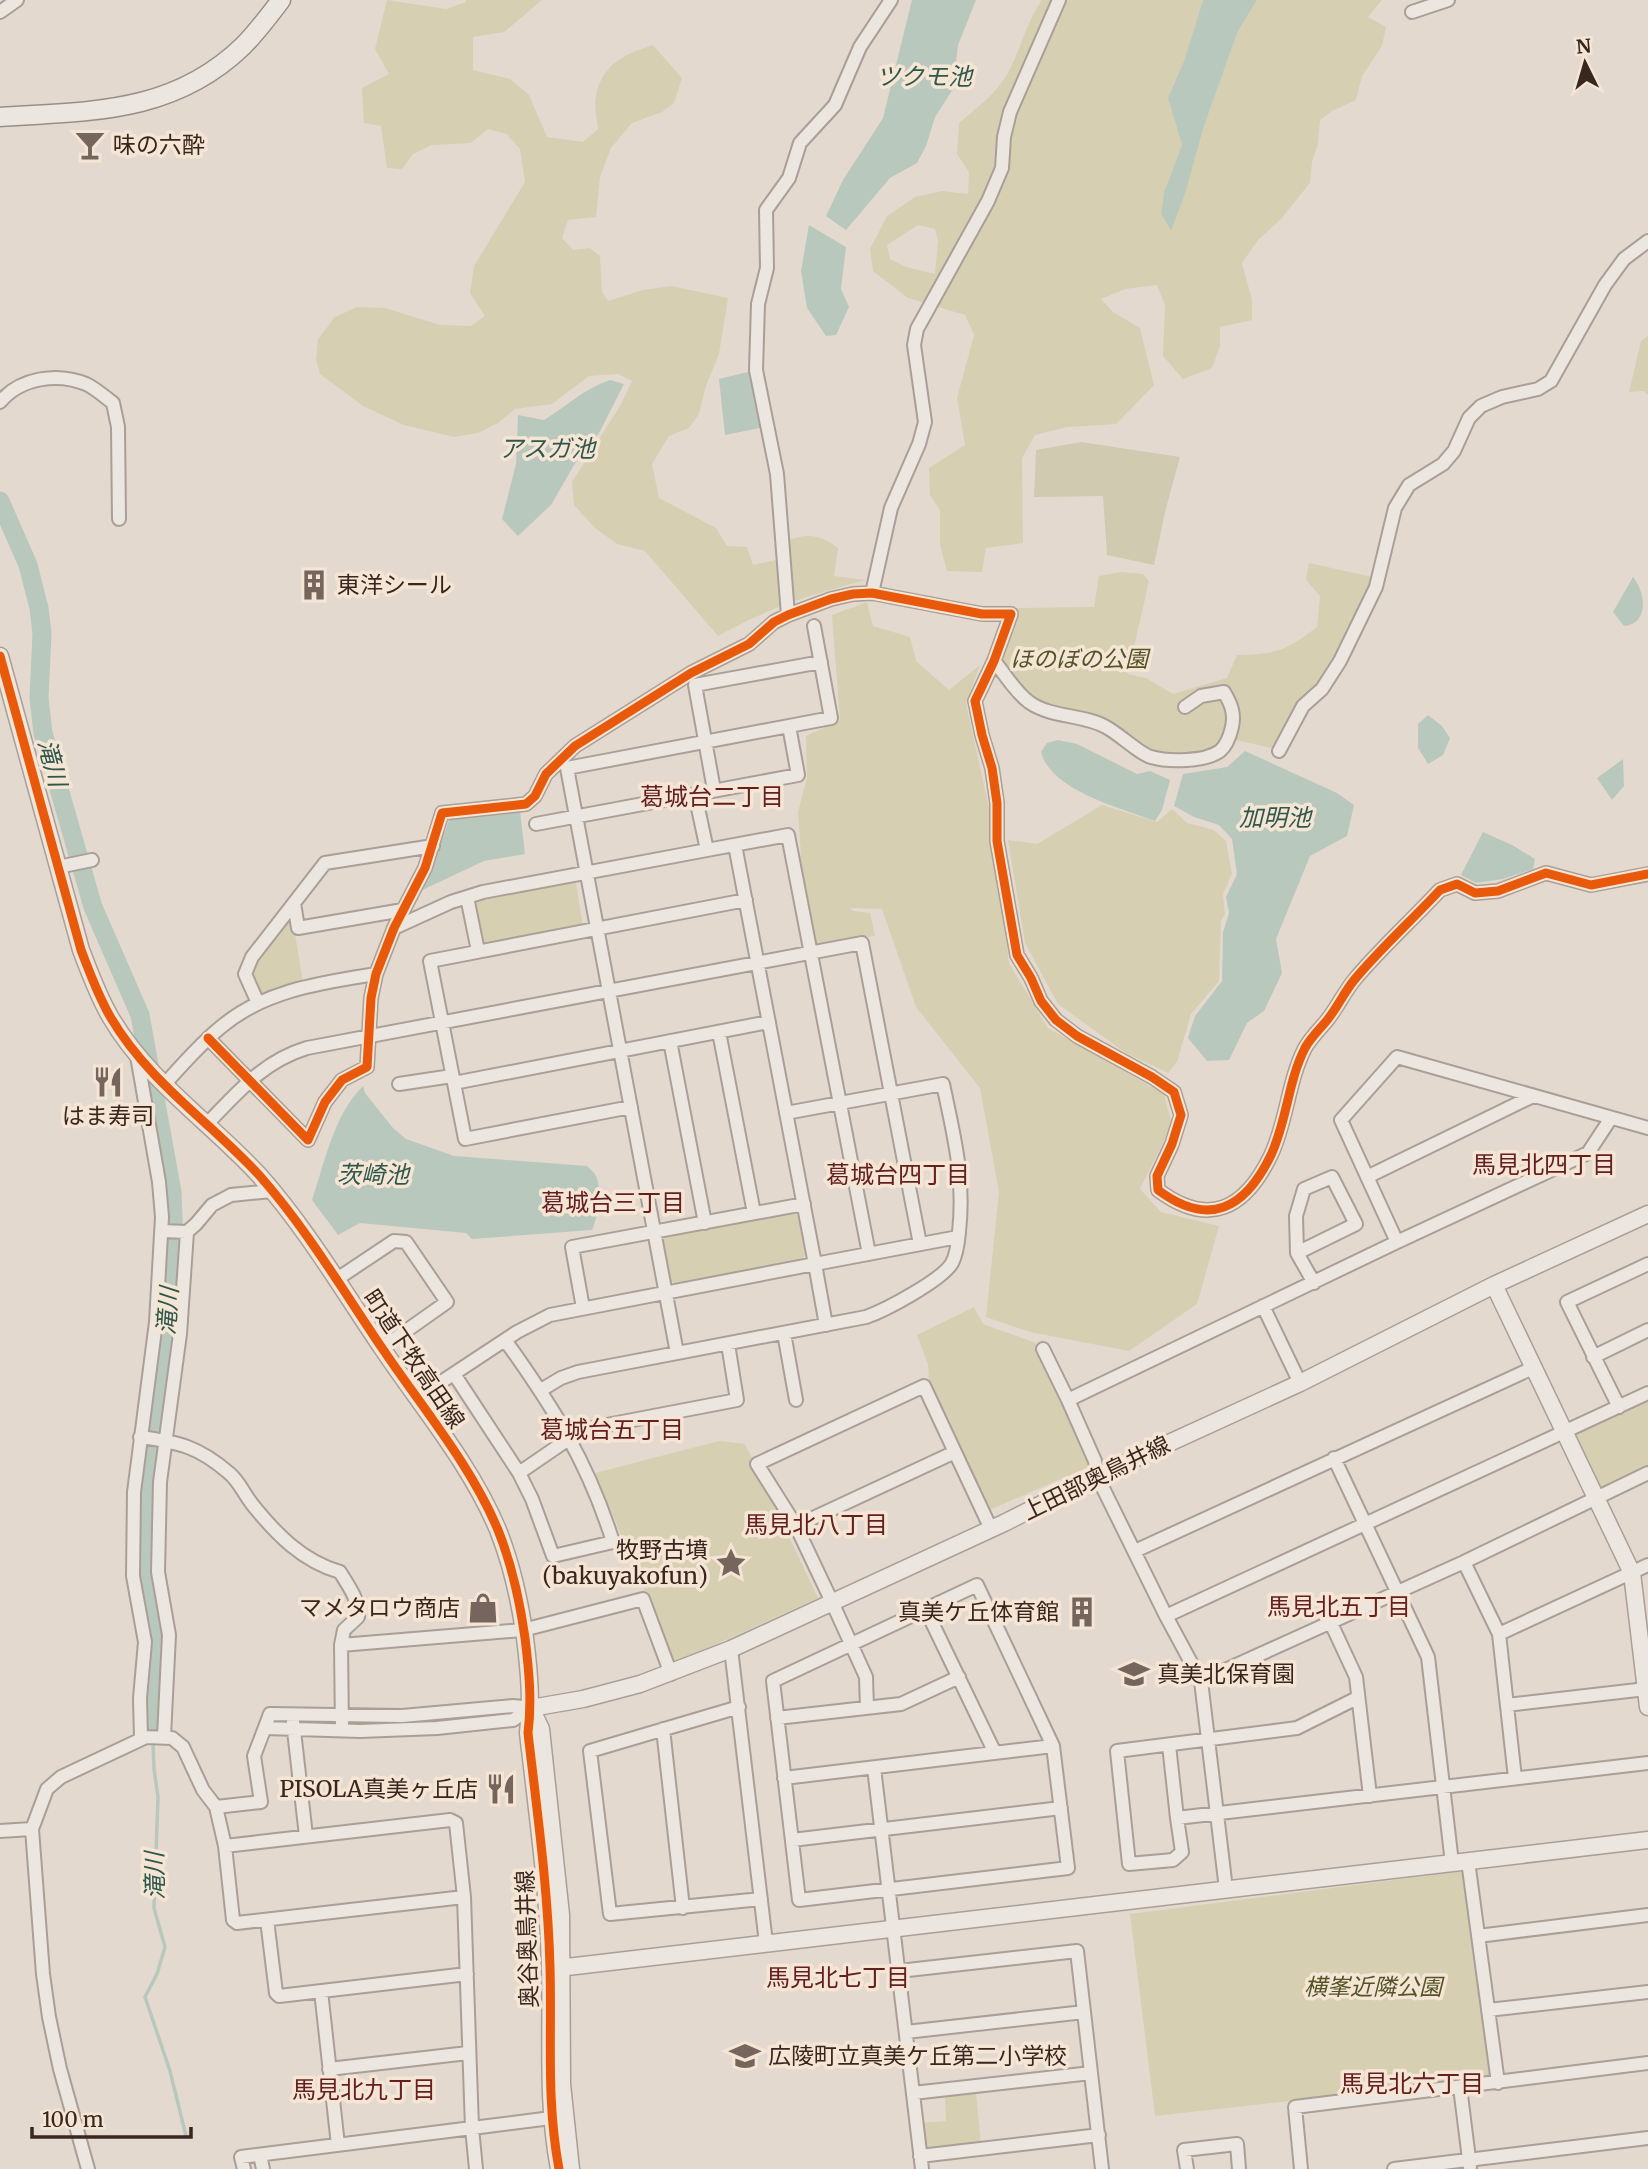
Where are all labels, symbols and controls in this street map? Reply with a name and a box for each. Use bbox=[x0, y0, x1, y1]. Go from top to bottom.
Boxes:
north arrow bbox=[1550, 28, 1620, 98]
text: N bbox=[1575, 33, 1592, 59]
water label: ツクモ池 bbox=[876, 61, 974, 92]
bar icon: 味の六酔 bbox=[73, 128, 107, 162]
place label: 味の六酔 bbox=[113, 130, 205, 159]
water label: アスガ池 bbox=[499, 433, 597, 464]
building icon: 東洋シール bbox=[297, 568, 331, 602]
place label: 東洋シール bbox=[337, 570, 452, 599]
park label: ほのぼの公園 bbox=[1010, 644, 1151, 673]
water label: 滝川 bbox=[31, 736, 74, 793]
district label: 葛城台二丁目 bbox=[640, 781, 784, 812]
water label: 加明池 bbox=[1239, 802, 1313, 833]
restaurant icon: はま寿司 bbox=[91, 1065, 125, 1099]
place label: はま寿司 bbox=[62, 1101, 154, 1130]
district label: 馬見北四丁目 bbox=[1472, 1149, 1616, 1180]
water label: 茨崎池 bbox=[337, 1159, 411, 1190]
district label: 葛城台四丁目 bbox=[826, 1159, 970, 1190]
district label: 葛城台三丁目 bbox=[541, 1187, 685, 1218]
water label: 滝川 bbox=[150, 1283, 185, 1336]
street label: 町道下牧高田線 bbox=[357, 1284, 471, 1434]
district label: 葛城台五丁目 bbox=[540, 1414, 684, 1445]
street label: 上田部奥鳥井線 bbox=[1017, 1429, 1174, 1526]
district label: 馬見北八丁目 bbox=[744, 1509, 888, 1540]
place label: 牧野古墳 (bakuyakofun) bbox=[542, 1535, 708, 1590]
place icon: 牧野古墳 (bakuyakofun) bbox=[714, 1546, 748, 1580]
shop icon: マメタロウ商店 bbox=[466, 1591, 500, 1625]
district label: 馬見北五丁目 bbox=[1267, 1591, 1411, 1622]
place label: マメタロウ商店 bbox=[299, 1593, 460, 1622]
building icon: 真美ケ丘体育館 bbox=[1065, 1595, 1099, 1629]
place label: 真美ケ丘体育館 bbox=[898, 1597, 1059, 1626]
school or university icon: 真美北保育園 bbox=[1117, 1657, 1151, 1691]
place label: 真美北保育園 bbox=[1157, 1659, 1295, 1688]
restaurant icon: PISOLA真美ヶ丘店 bbox=[484, 1772, 518, 1806]
place label: PISOLA真美ヶ丘店 bbox=[280, 1774, 478, 1803]
water label: 滝川 bbox=[139, 1849, 170, 1900]
street label: 奥谷奥鳥井線 bbox=[510, 1870, 543, 2008]
district label: 馬見北七丁目 bbox=[766, 1962, 910, 1993]
park label: 横峯近隣公園 bbox=[1304, 1972, 1445, 2001]
school or university icon: 広陵町立真美ケ丘第二小学校 bbox=[728, 2039, 762, 2073]
place label: 広陵町立真美ケ丘第二小学校 bbox=[768, 2041, 1067, 2070]
district label: 馬見北六丁目 bbox=[1340, 2068, 1484, 2099]
district label: 馬見北九丁目 bbox=[292, 2074, 436, 2105]
scale bar bbox=[32, 2096, 191, 2140]
text: 100 m bbox=[42, 2106, 104, 2133]

